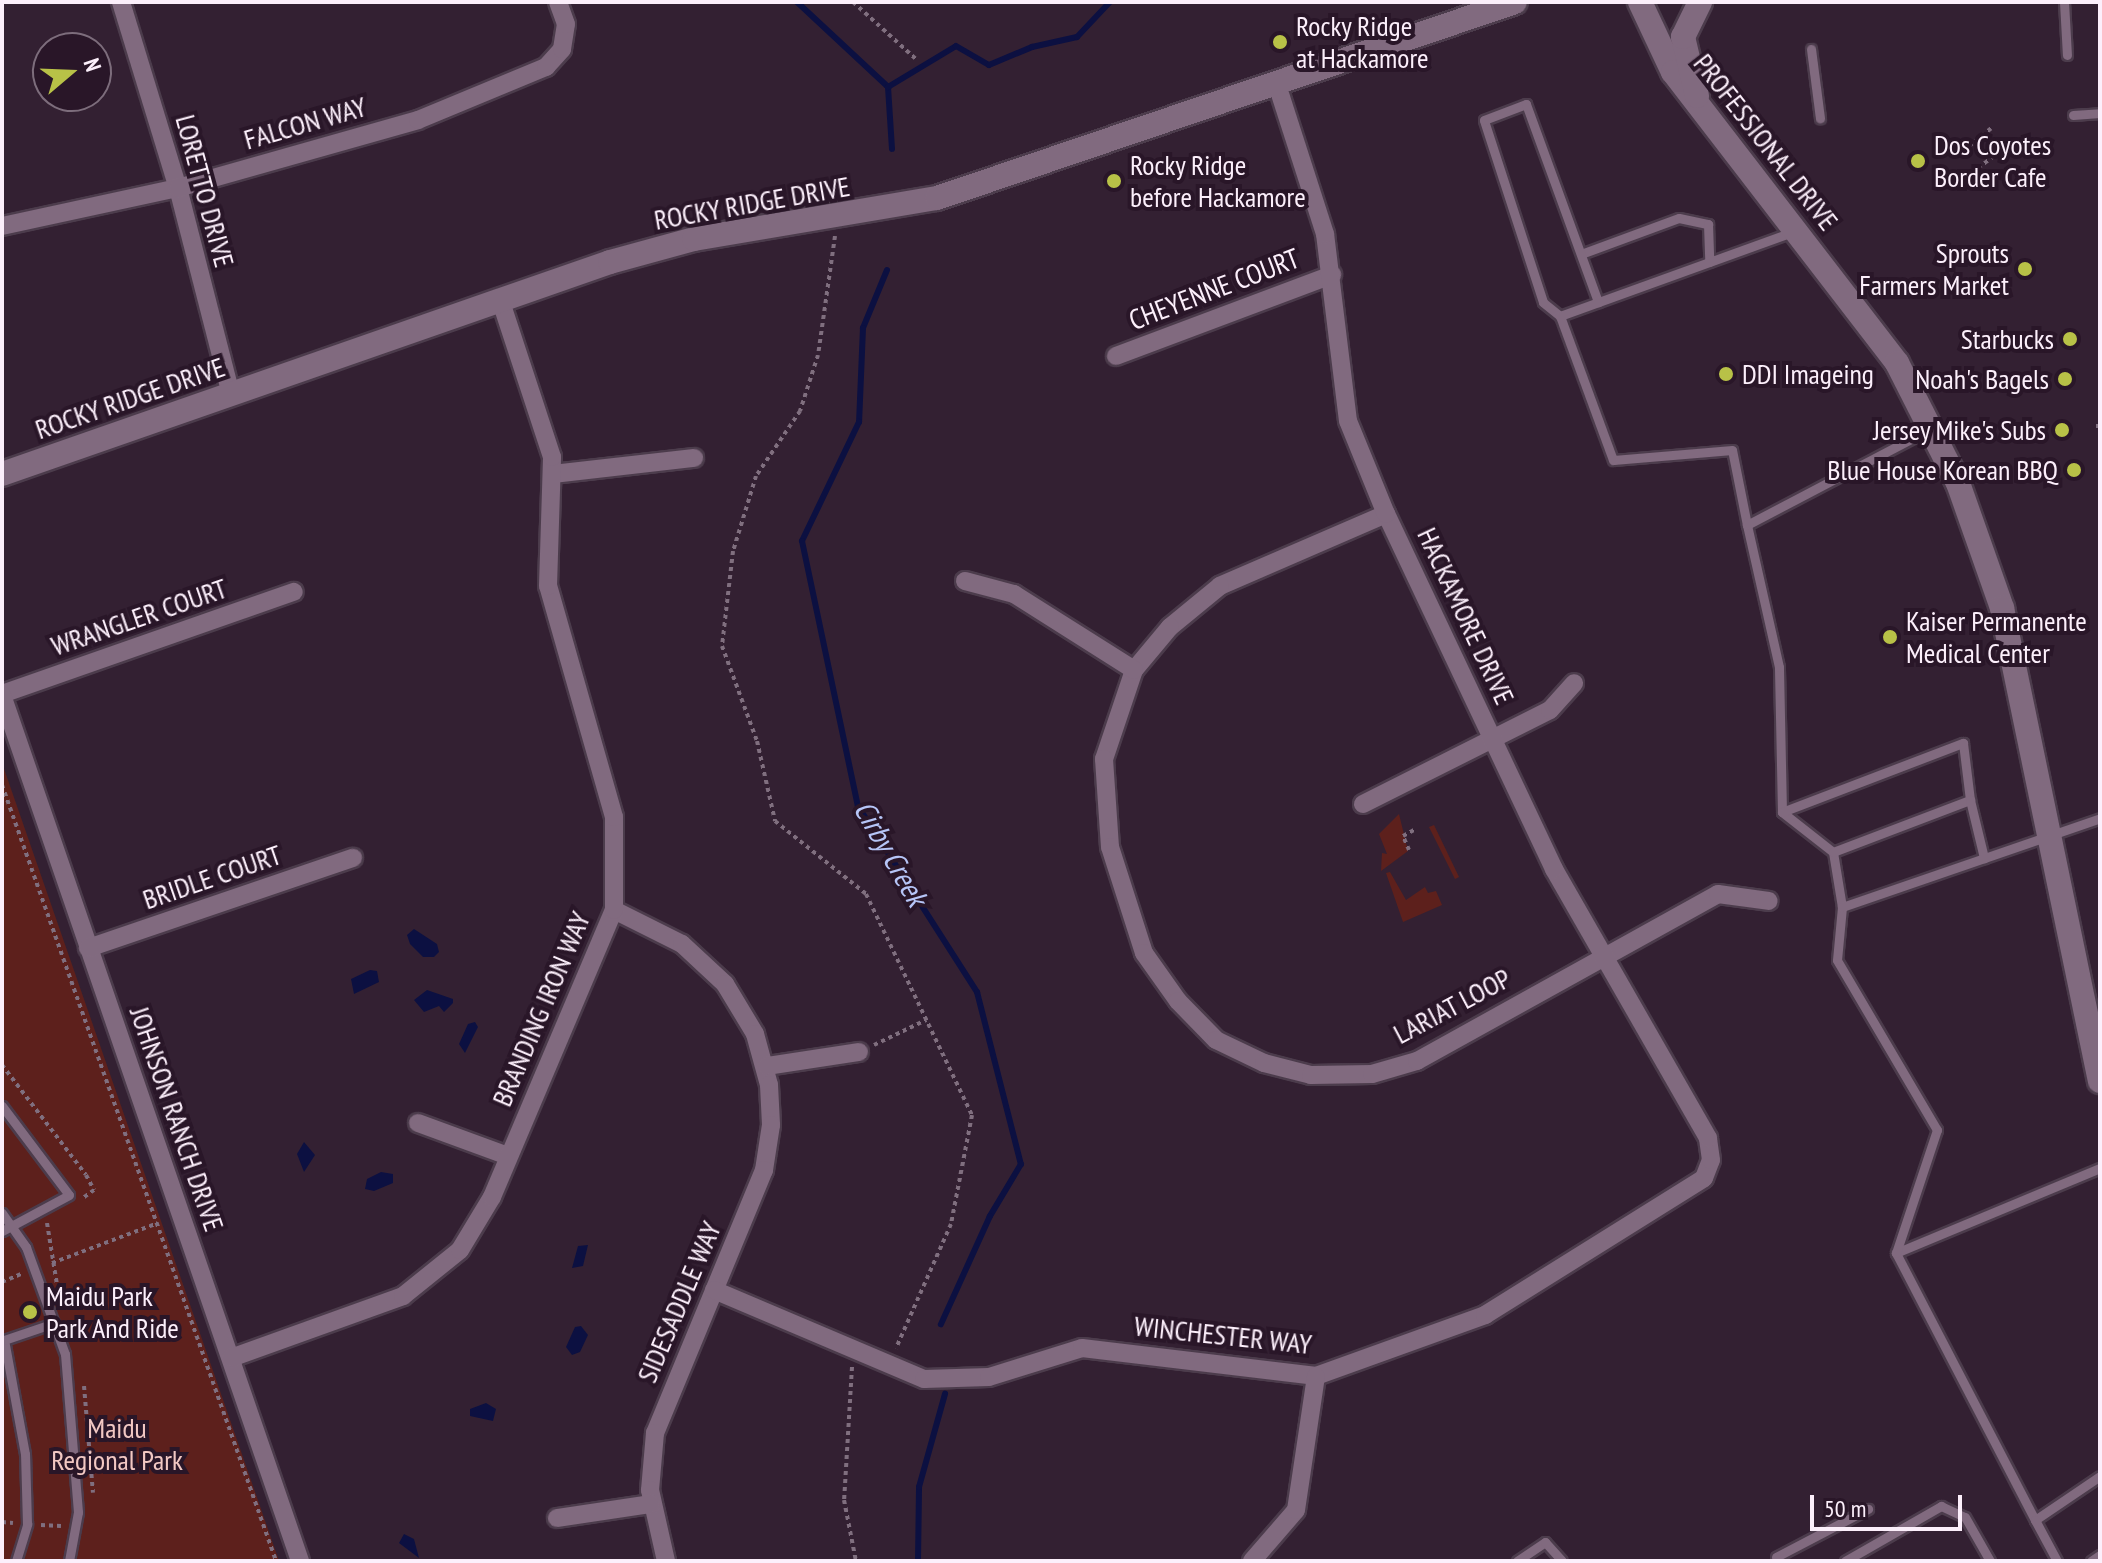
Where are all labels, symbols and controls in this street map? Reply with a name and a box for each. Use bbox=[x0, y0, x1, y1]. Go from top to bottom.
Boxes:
place label: Rocky Ridge at Hackamore bbox=[1296, 9, 1429, 75]
north arrow bbox=[32, 32, 112, 112]
marker: Rocky Ridge at Hackamore bbox=[1271, 33, 1289, 51]
street label: PROFESSIONAL DRIVE bbox=[1686, 47, 1846, 237]
text: N bbox=[78, 55, 108, 75]
street label: FALCON WAY bbox=[240, 90, 370, 156]
street label: LORETTO DRIVE bbox=[169, 111, 241, 271]
place label: Dos Coyotes Border Cafe bbox=[1934, 128, 2051, 194]
place label: Rocky Ridge before Hackamore bbox=[1130, 148, 1306, 214]
marker: Dos Coyotes Border Cafe bbox=[1909, 152, 1927, 170]
street label: ROCKY RIDGE DRIVE bbox=[651, 169, 853, 237]
marker: Rocky Ridge before Hackamore bbox=[1105, 172, 1123, 190]
place label: Sprouts Farmers Market bbox=[1859, 236, 2009, 302]
street label: CHEYENNE COURT bbox=[1124, 241, 1304, 337]
marker: Sprouts Farmers Market bbox=[2016, 260, 2034, 278]
place label: Starbucks bbox=[1961, 322, 2054, 356]
marker: Starbucks bbox=[2061, 330, 2079, 348]
street label: ROCKY RIDGE DRIVE bbox=[31, 350, 229, 446]
place label: DDI Imageing bbox=[1742, 357, 1874, 391]
place label: Noah's Bagels bbox=[1915, 362, 2049, 396]
marker: DDI Imageing bbox=[1717, 365, 1735, 383]
marker: Noah's Bagels bbox=[2056, 370, 2074, 388]
place label: Jersey Mike's Subs bbox=[1873, 413, 2046, 447]
marker: Jersey Mike's Subs bbox=[2053, 421, 2071, 439]
place label: Blue House Korean BBQ bbox=[1827, 453, 2058, 487]
marker: Blue House Korean BBQ bbox=[2065, 461, 2083, 479]
street label: HACKAMORE DRIVE bbox=[1410, 522, 1522, 710]
street label: WRANGLER COURT bbox=[47, 571, 231, 663]
place label: Kaiser Permanente Medical Center bbox=[1906, 604, 2087, 670]
marker: Kaiser Permanente Medical Center bbox=[1881, 628, 1899, 646]
water label: Cirby Creek bbox=[846, 794, 936, 912]
street label: BRIDLE COURT bbox=[138, 838, 286, 916]
street label: BRANDING IRON WAY bbox=[485, 907, 597, 1111]
street label: LARIAT LOOP bbox=[1387, 961, 1517, 1051]
street label: JOHNSON RANCH DRIVE bbox=[123, 1002, 231, 1236]
street label: SIDESADDLE WAY bbox=[630, 1216, 728, 1388]
place label: Maidu Park Park And Ride bbox=[46, 1279, 180, 1345]
marker: Maidu Park Park And Ride bbox=[21, 1303, 39, 1321]
street label: WINCHESTER WAY bbox=[1132, 1309, 1314, 1361]
park label: Maidu Regional Park bbox=[51, 1411, 183, 1477]
scale bar bbox=[1814, 1479, 1966, 1529]
text: 50 m bbox=[1824, 1493, 1866, 1524]

